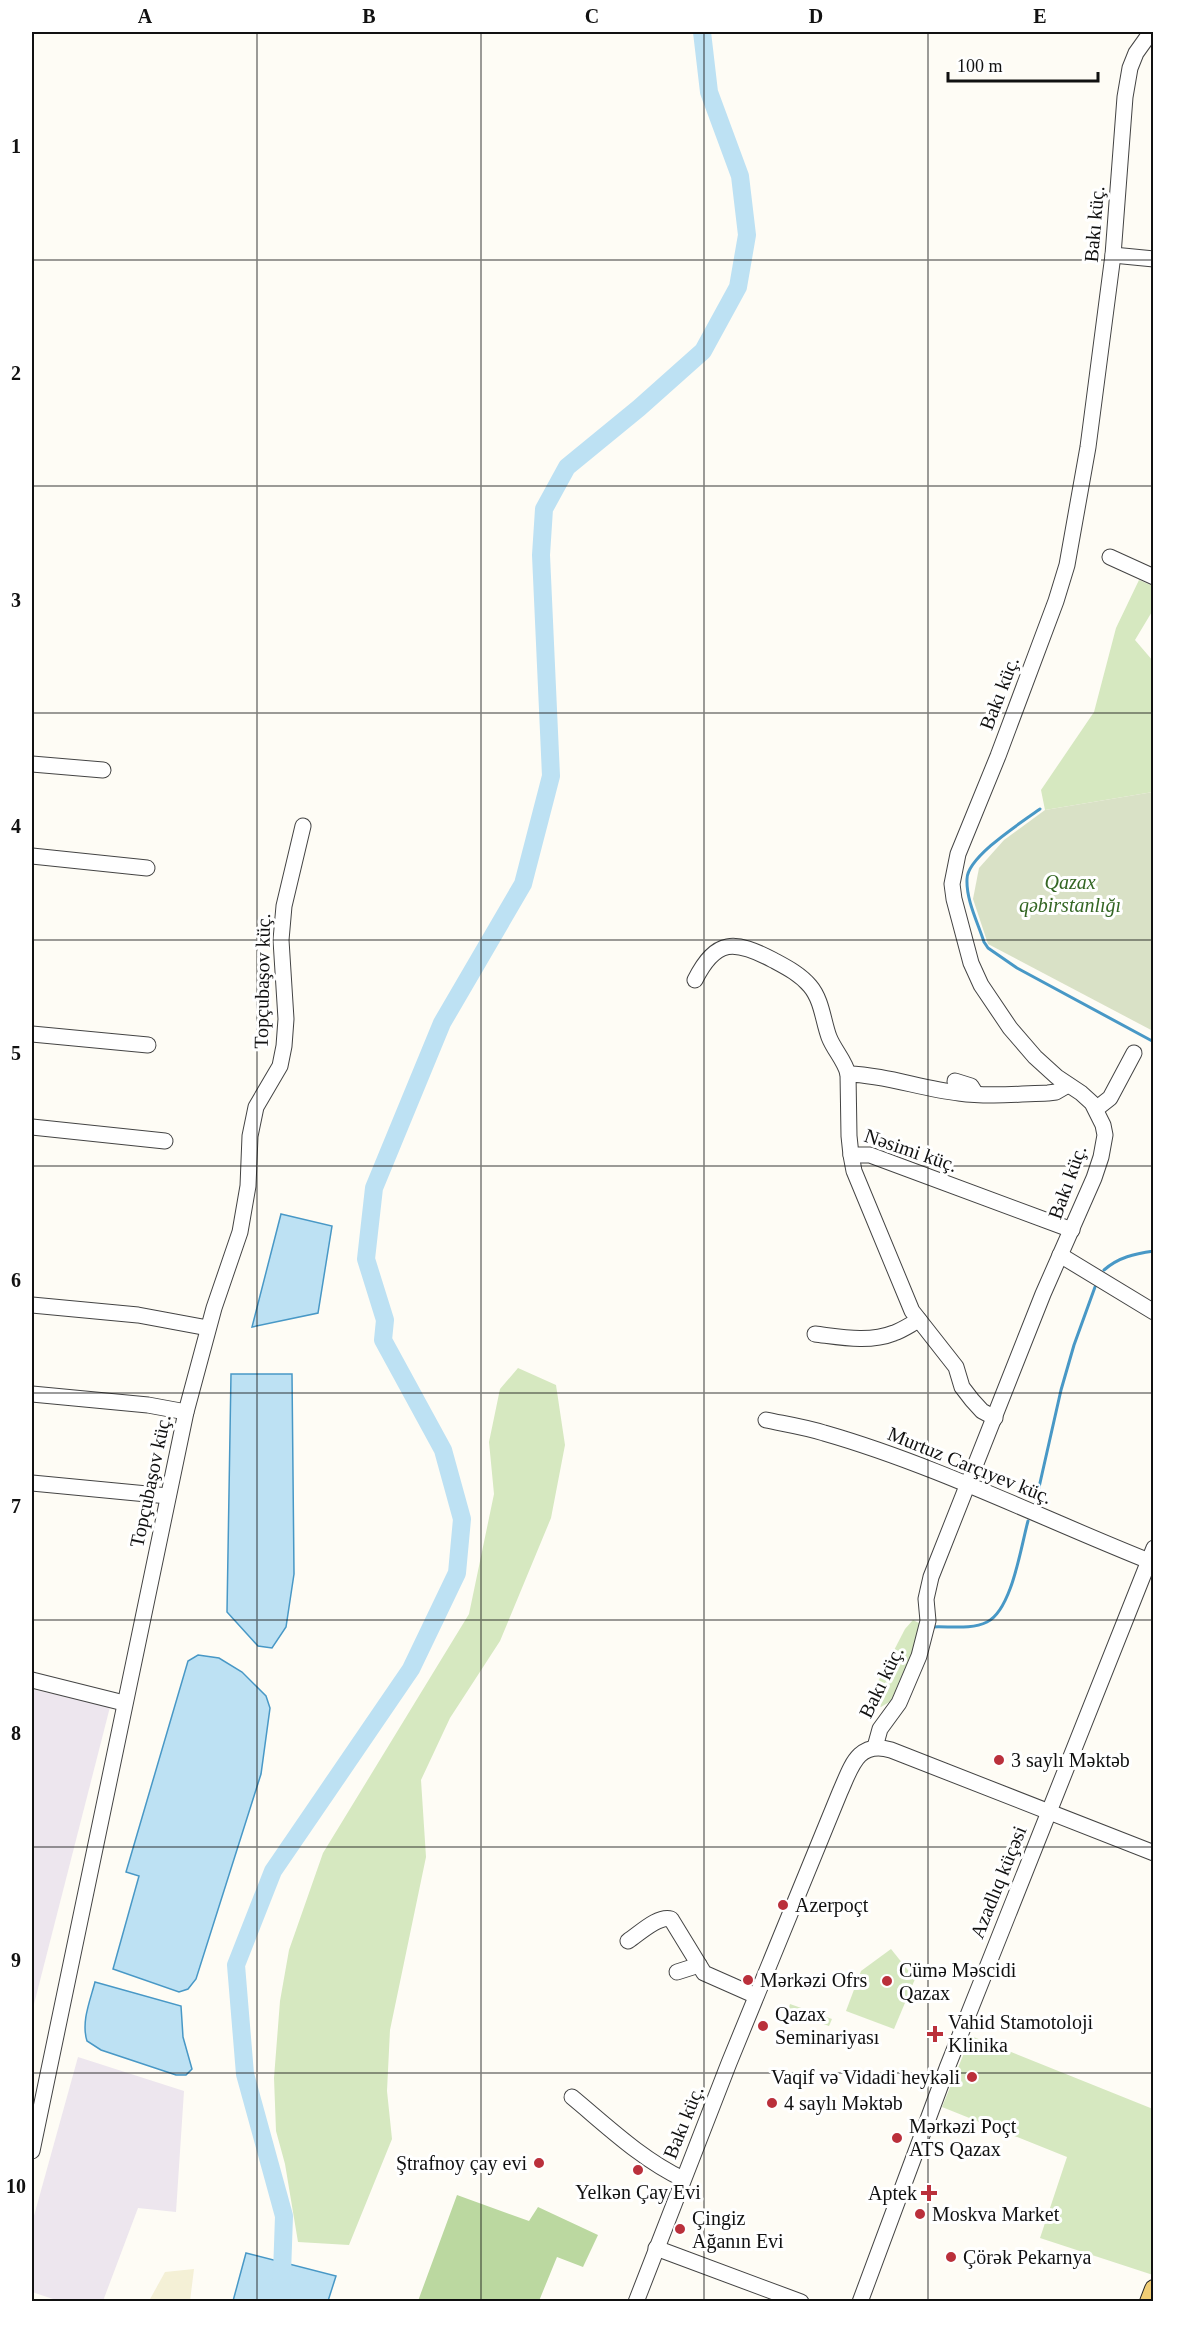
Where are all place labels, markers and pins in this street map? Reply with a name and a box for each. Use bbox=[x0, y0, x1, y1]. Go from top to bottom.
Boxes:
place label: 3 saylı Məktəb bbox=[1011, 1749, 1130, 1772]
marker: 3 saylı Məktəb bbox=[992, 1753, 1006, 1767]
place label: Azerpoçt bbox=[795, 1894, 869, 1917]
marker: Azerpoçt bbox=[776, 1898, 790, 1912]
place label: Cümə Məscidi Qazax bbox=[899, 1959, 1017, 2004]
place label: Mərkəzi Ofrs bbox=[760, 1969, 867, 1991]
marker: Mərkəzi Ofrs bbox=[741, 1973, 755, 1987]
marker: Cümə Məscidi Qazax bbox=[880, 1974, 894, 1988]
place label: Qazax Seminariyası bbox=[775, 2003, 880, 2049]
place label: Vahid Stamotoloji Klinika bbox=[948, 2011, 1093, 2056]
marker: Qazax Seminariyası bbox=[756, 2019, 770, 2033]
marker: Vahid Stamotoloji Klinika bbox=[926, 2025, 944, 2043]
place label: Vaqif və Vidadi heykəli bbox=[771, 2066, 960, 2089]
marker: Vaqif və Vidadi heykəli bbox=[965, 2070, 979, 2084]
place label: 4 saylı Məktəb bbox=[784, 2092, 903, 2115]
marker: 4 saylı Məktəb bbox=[765, 2096, 779, 2110]
place label: Mərkəzi Poçt ATS Qazax bbox=[909, 2115, 1017, 2160]
marker: Mərkəzi Poçt ATS Qazax bbox=[890, 2131, 904, 2145]
place label: Ştrafnoy çay evi bbox=[396, 2152, 527, 2175]
marker: Ştrafnoy çay evi bbox=[532, 2156, 546, 2170]
marker: Yelkən Çay Evi bbox=[631, 2163, 645, 2177]
place label: Yelkən Çay Evi bbox=[575, 2181, 701, 2204]
place label: Aptek bbox=[868, 2182, 917, 2205]
marker: Aptek bbox=[922, 2186, 936, 2200]
place label: Moskva Market bbox=[932, 2203, 1060, 2225]
place label: Çingiz Ağanın Evi bbox=[692, 2207, 784, 2253]
marker: Moskva Market bbox=[913, 2207, 927, 2221]
marker: Çingiz Ağanın Evi bbox=[673, 2222, 687, 2236]
place label: Çörək Pekarnya bbox=[963, 2246, 1091, 2269]
marker: Çörək Pekarnya bbox=[944, 2250, 958, 2264]

